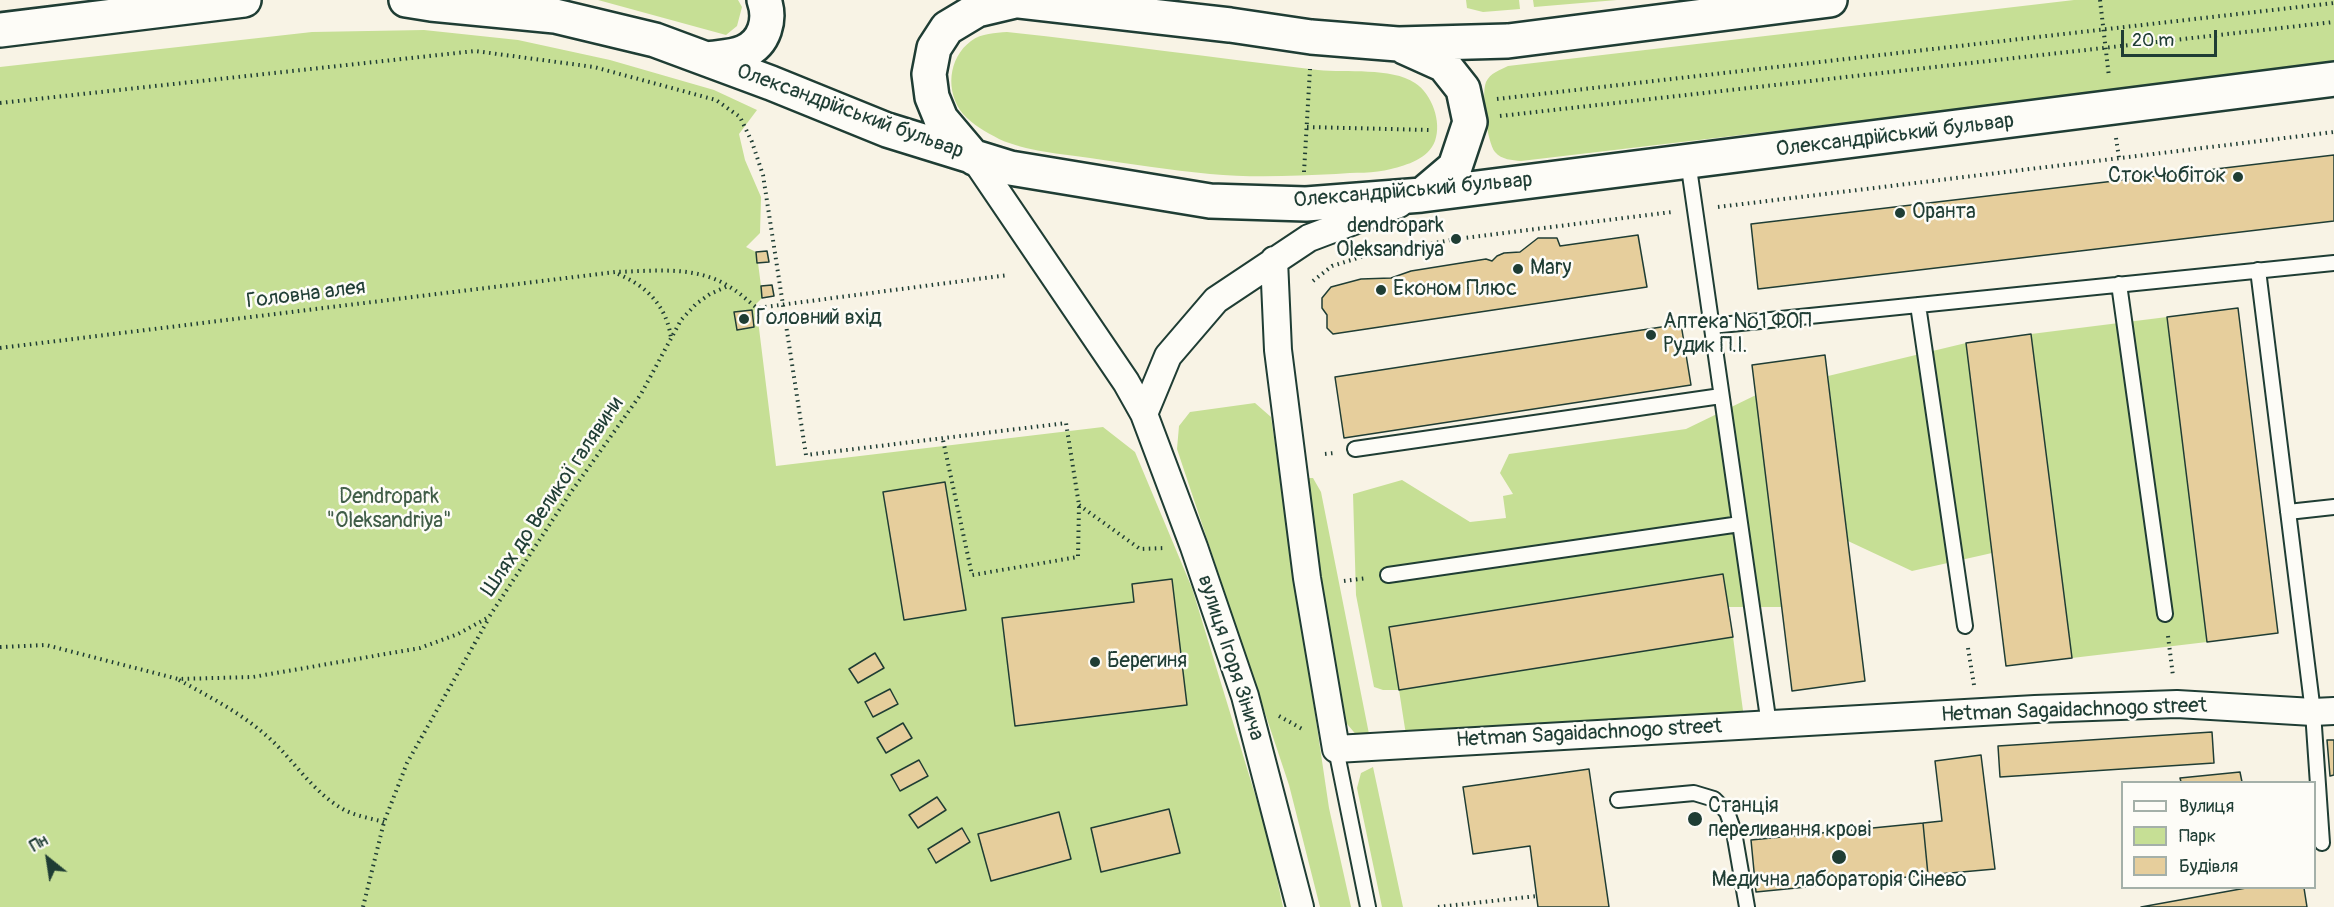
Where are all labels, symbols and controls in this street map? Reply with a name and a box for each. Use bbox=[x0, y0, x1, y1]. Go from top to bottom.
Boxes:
scale bar bbox=[2124, 18, 2220, 56]
text: 20 m bbox=[2132, 29, 2174, 52]
street label: Олександрійський бульвар bbox=[733, 59, 967, 165]
street label: Олександрійський бульвар bbox=[1775, 109, 2015, 163]
place label: СтокЧобіток bbox=[2108, 164, 2226, 190]
street label: Олександрійський бульвар bbox=[1293, 168, 1533, 214]
marker: СтокЧобіток bbox=[2231, 170, 2245, 184]
place label: Оранта bbox=[1912, 200, 1976, 226]
marker: Оранта bbox=[1893, 206, 1907, 220]
place label: dendropark Oleksandriya bbox=[1336, 214, 1444, 264]
marker: dendropark Oleksandriya bbox=[1449, 232, 1463, 246]
place label: Mary bbox=[1530, 256, 1571, 282]
marker: Mary bbox=[1511, 262, 1525, 276]
street label: Головна алея bbox=[245, 275, 367, 315]
place label: Економ Плюс bbox=[1393, 277, 1517, 303]
marker: Економ Плюс bbox=[1374, 283, 1388, 297]
place label: Головний вхід bbox=[756, 306, 882, 332]
place label: Аптека №1 ФОП Рудик П.І. bbox=[1663, 310, 1812, 360]
marker: Головний вхід bbox=[737, 312, 751, 326]
marker: Аптека №1 ФОП Рудик П.І. bbox=[1644, 328, 1658, 342]
street label: Шлях до Великої галявини bbox=[477, 392, 629, 602]
park label: Dendropark "Oleksandriya" bbox=[326, 485, 452, 535]
street label: вулиця Ігоря Зінича bbox=[1191, 572, 1269, 744]
place label: Берегиня bbox=[1107, 649, 1187, 675]
marker: Берегиня bbox=[1088, 655, 1102, 669]
street label: Hetman Sagaidachnogo street bbox=[1941, 694, 2207, 728]
street label: Hetman Sagaidachnogo street bbox=[1455, 714, 1723, 754]
legend bbox=[2121, 781, 2316, 889]
place label: Станція переливання крові bbox=[1708, 794, 1871, 844]
text: Вулиця bbox=[2179, 795, 2234, 818]
marker: Станція переливання крові bbox=[1686, 810, 1704, 828]
text: Парк bbox=[2179, 825, 2216, 848]
north arrow bbox=[18, 829, 78, 889]
text: Пн bbox=[26, 830, 52, 856]
marker: Медична лабораторія Сінево bbox=[1830, 848, 1848, 866]
text: Будівля bbox=[2179, 855, 2238, 878]
place label: Медична лабораторія Сінево bbox=[1711, 868, 1967, 894]

